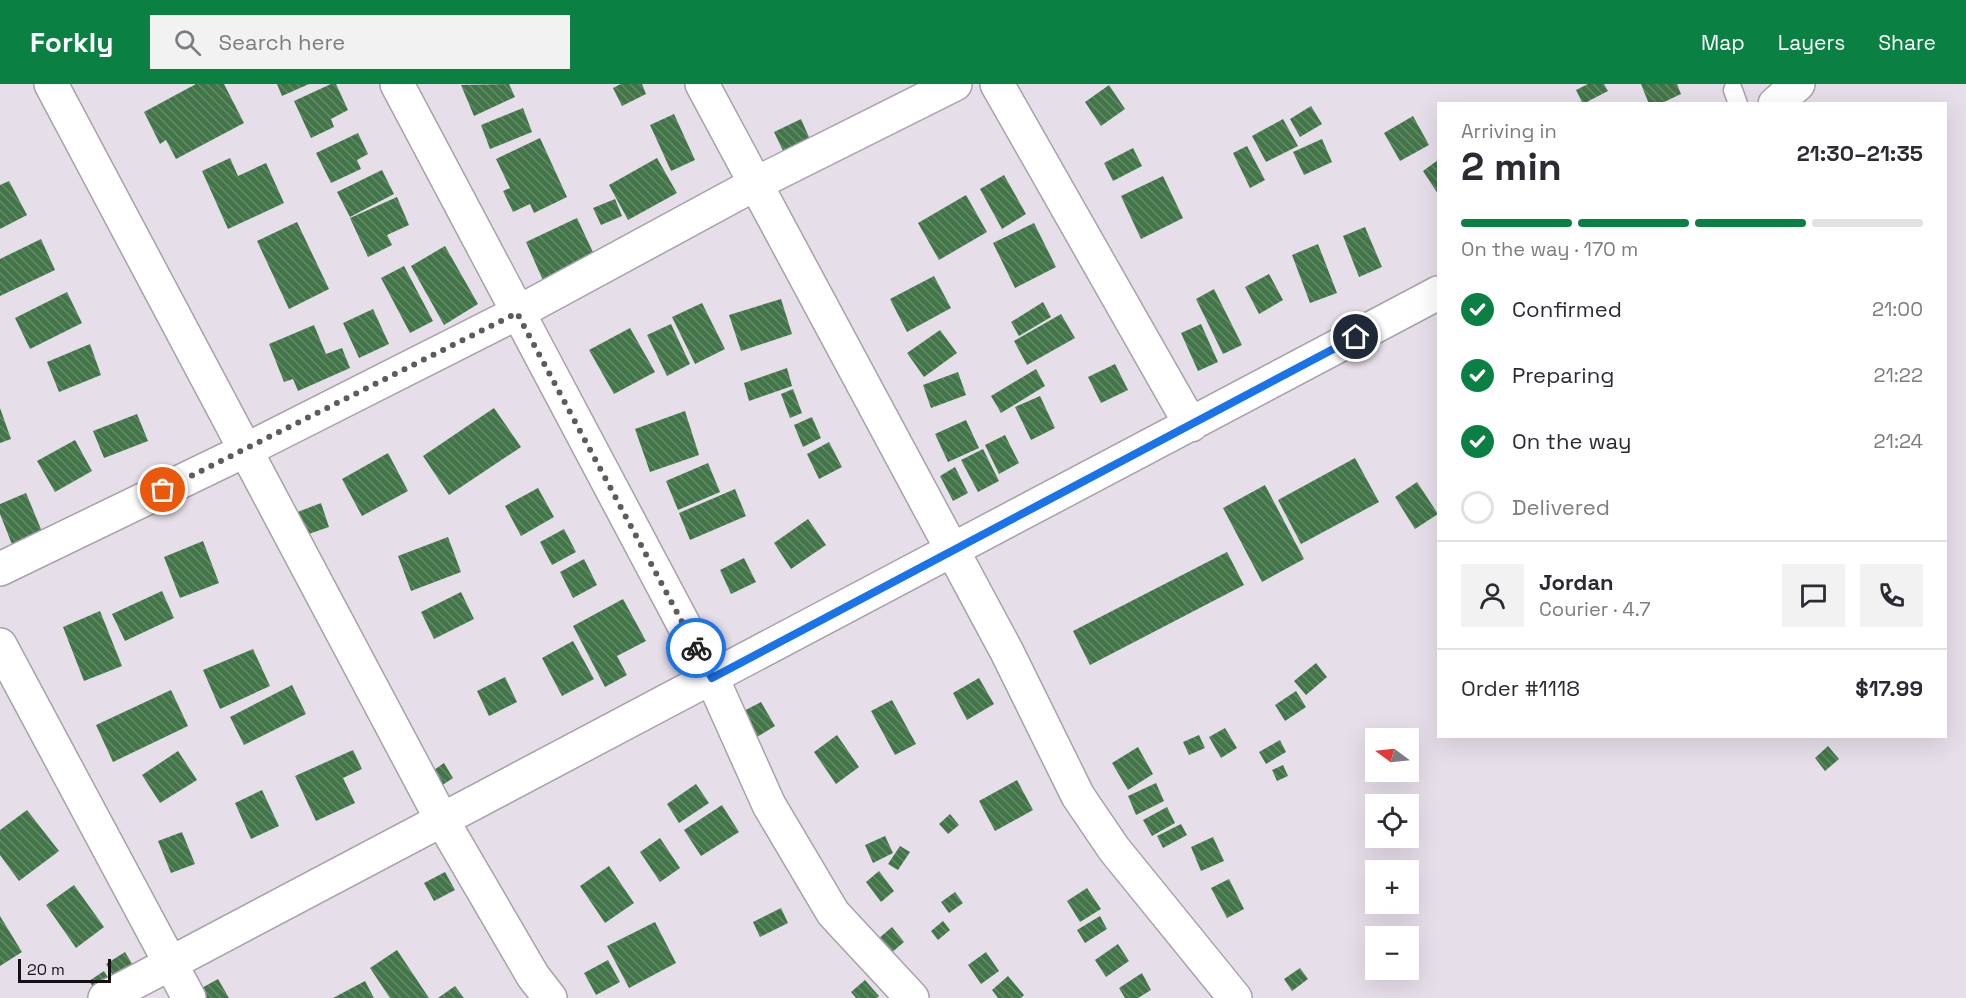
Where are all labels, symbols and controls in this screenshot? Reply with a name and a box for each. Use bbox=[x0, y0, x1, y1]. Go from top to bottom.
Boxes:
search box bbox=[150, 15, 570, 69]
text: Forkly bbox=[30, 24, 114, 60]
icon: search bbox=[171, 26, 204, 59]
text: Search here bbox=[219, 28, 345, 56]
text: Map bbox=[1701, 29, 1745, 56]
text: Layers bbox=[1778, 29, 1845, 56]
text: Share bbox=[1878, 29, 1936, 56]
text: Arriving in bbox=[1461, 118, 1557, 144]
text: 21:30–21:35 bbox=[1797, 139, 1923, 167]
text: 2 min bbox=[1461, 142, 1562, 191]
text: On the way · 170 m bbox=[1461, 236, 1638, 262]
icon: check bbox=[1461, 293, 1494, 326]
text: Confirmed bbox=[1512, 295, 1622, 323]
text: 21:00 bbox=[1872, 296, 1923, 322]
pin bbox=[1330, 311, 1381, 362]
icon: home bbox=[1339, 320, 1372, 353]
icon: check bbox=[1461, 359, 1494, 392]
text: Preparing bbox=[1512, 361, 1614, 389]
text: 21:22 bbox=[1873, 362, 1923, 388]
icon: check bbox=[1461, 425, 1494, 458]
text: On the way bbox=[1512, 427, 1631, 455]
text: 21:24 bbox=[1874, 428, 1923, 454]
pin bbox=[137, 464, 188, 515]
icon: bag bbox=[146, 473, 179, 506]
text: Delivered bbox=[1512, 493, 1610, 521]
button: person bbox=[1461, 564, 1524, 627]
button: chat bbox=[1782, 564, 1845, 627]
button: phone bbox=[1860, 564, 1923, 627]
text: Jordan bbox=[1539, 568, 1614, 596]
text: Courier · 4.7 bbox=[1539, 596, 1650, 622]
courier bbox=[666, 618, 726, 678]
icon: bike bbox=[680, 632, 713, 665]
text: Order #1118 bbox=[1461, 674, 1580, 702]
text: $17.99 bbox=[1855, 674, 1923, 702]
north arrow bbox=[1365, 728, 1419, 782]
map controls bbox=[1365, 728, 1419, 980]
button: locate bbox=[1365, 794, 1419, 848]
button: + bbox=[1365, 860, 1419, 914]
button: − bbox=[1365, 926, 1419, 980]
scale bar bbox=[18, 956, 111, 984]
text: 20 m bbox=[27, 959, 65, 980]

